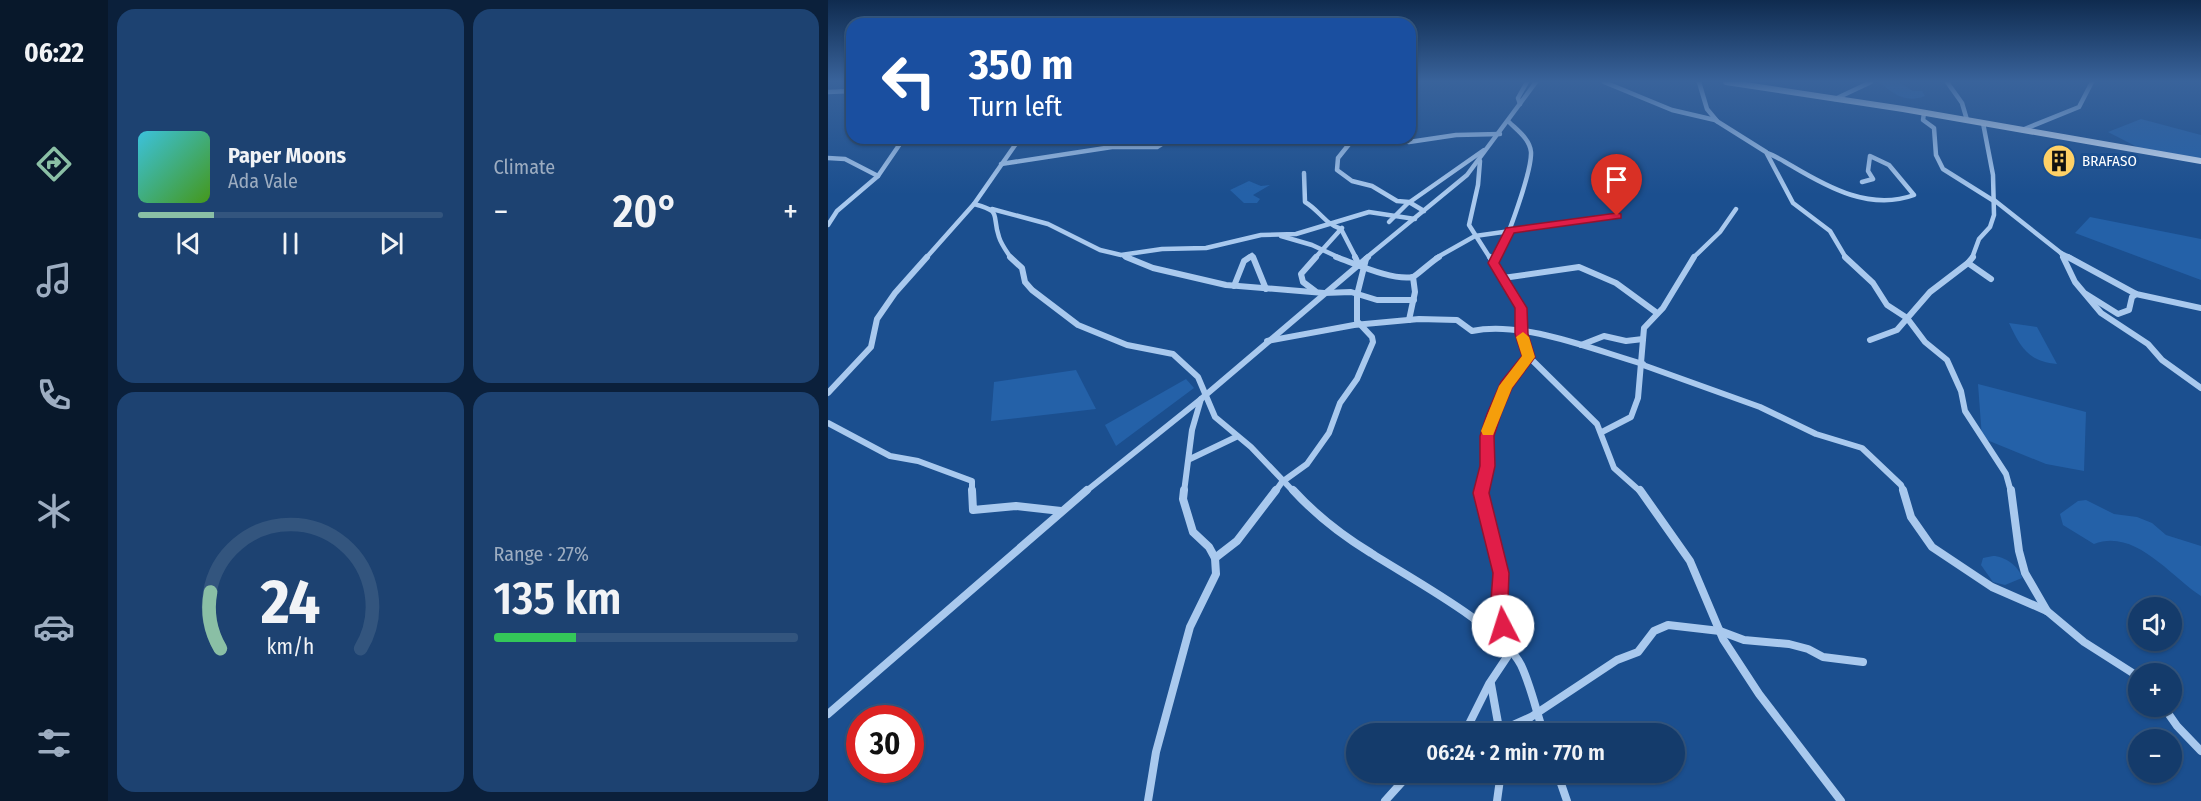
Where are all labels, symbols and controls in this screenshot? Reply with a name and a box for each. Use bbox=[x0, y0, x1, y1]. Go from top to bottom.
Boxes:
text: 06:22 bbox=[24, 37, 84, 69]
text: 350 m bbox=[969, 40, 1073, 90]
icon: left bbox=[870, 42, 948, 120]
text: Turn left bbox=[969, 91, 1062, 123]
text: Paper Moons bbox=[228, 142, 346, 169]
icon: directions bbox=[33, 143, 75, 185]
building icon: BRAFASO bbox=[2041, 143, 2077, 179]
place label: BRAFASO bbox=[2082, 152, 2137, 170]
pin bbox=[1591, 154, 1642, 216]
text: Climate bbox=[494, 155, 555, 179]
icon: arrive bbox=[1600, 163, 1633, 196]
text: Ada Vale bbox=[228, 169, 298, 193]
text: 20° bbox=[613, 185, 679, 239]
text: − bbox=[494, 192, 508, 232]
text: + bbox=[783, 192, 798, 232]
icon: previous bbox=[172, 227, 205, 260]
icon: pause bbox=[274, 227, 307, 260]
icon: next bbox=[375, 227, 408, 260]
icon: music bbox=[33, 259, 75, 301]
icon: phone bbox=[33, 374, 75, 416]
icon: climate bbox=[33, 490, 75, 532]
text: Range · 27% bbox=[494, 542, 589, 566]
text: 24 bbox=[259, 565, 320, 640]
text: 135 km bbox=[494, 572, 622, 626]
position arrow bbox=[1471, 594, 1535, 658]
map controls bbox=[2128, 597, 2182, 783]
button: sound bbox=[2128, 597, 2182, 651]
icon: car bbox=[33, 606, 75, 648]
text: km/h bbox=[266, 634, 314, 660]
button: + bbox=[2128, 663, 2182, 717]
speed limit sign: 30 bbox=[846, 705, 924, 783]
icon: filters bbox=[33, 722, 75, 764]
button: − bbox=[2128, 729, 2182, 783]
text: 06:24 · 2 min · 770 m bbox=[1426, 739, 1605, 766]

